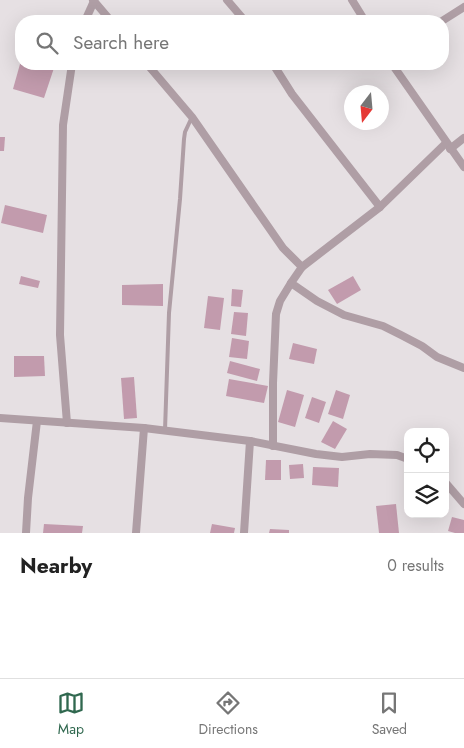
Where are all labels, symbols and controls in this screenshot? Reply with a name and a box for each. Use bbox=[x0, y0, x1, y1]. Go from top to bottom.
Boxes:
search box bbox=[15, 15, 449, 70]
icon: search bbox=[33, 29, 61, 57]
text: Search here bbox=[73, 29, 169, 56]
north arrow bbox=[344, 85, 389, 130]
map controls bbox=[404, 428, 449, 518]
button: locate bbox=[404, 428, 449, 473]
button: layers bbox=[404, 473, 449, 518]
text: Nearby bbox=[20, 551, 92, 581]
text: 0 results bbox=[387, 554, 444, 577]
tab: Map bbox=[57, 689, 85, 739]
tab: Directions bbox=[199, 689, 258, 739]
tab: Saved bbox=[372, 689, 407, 739]

